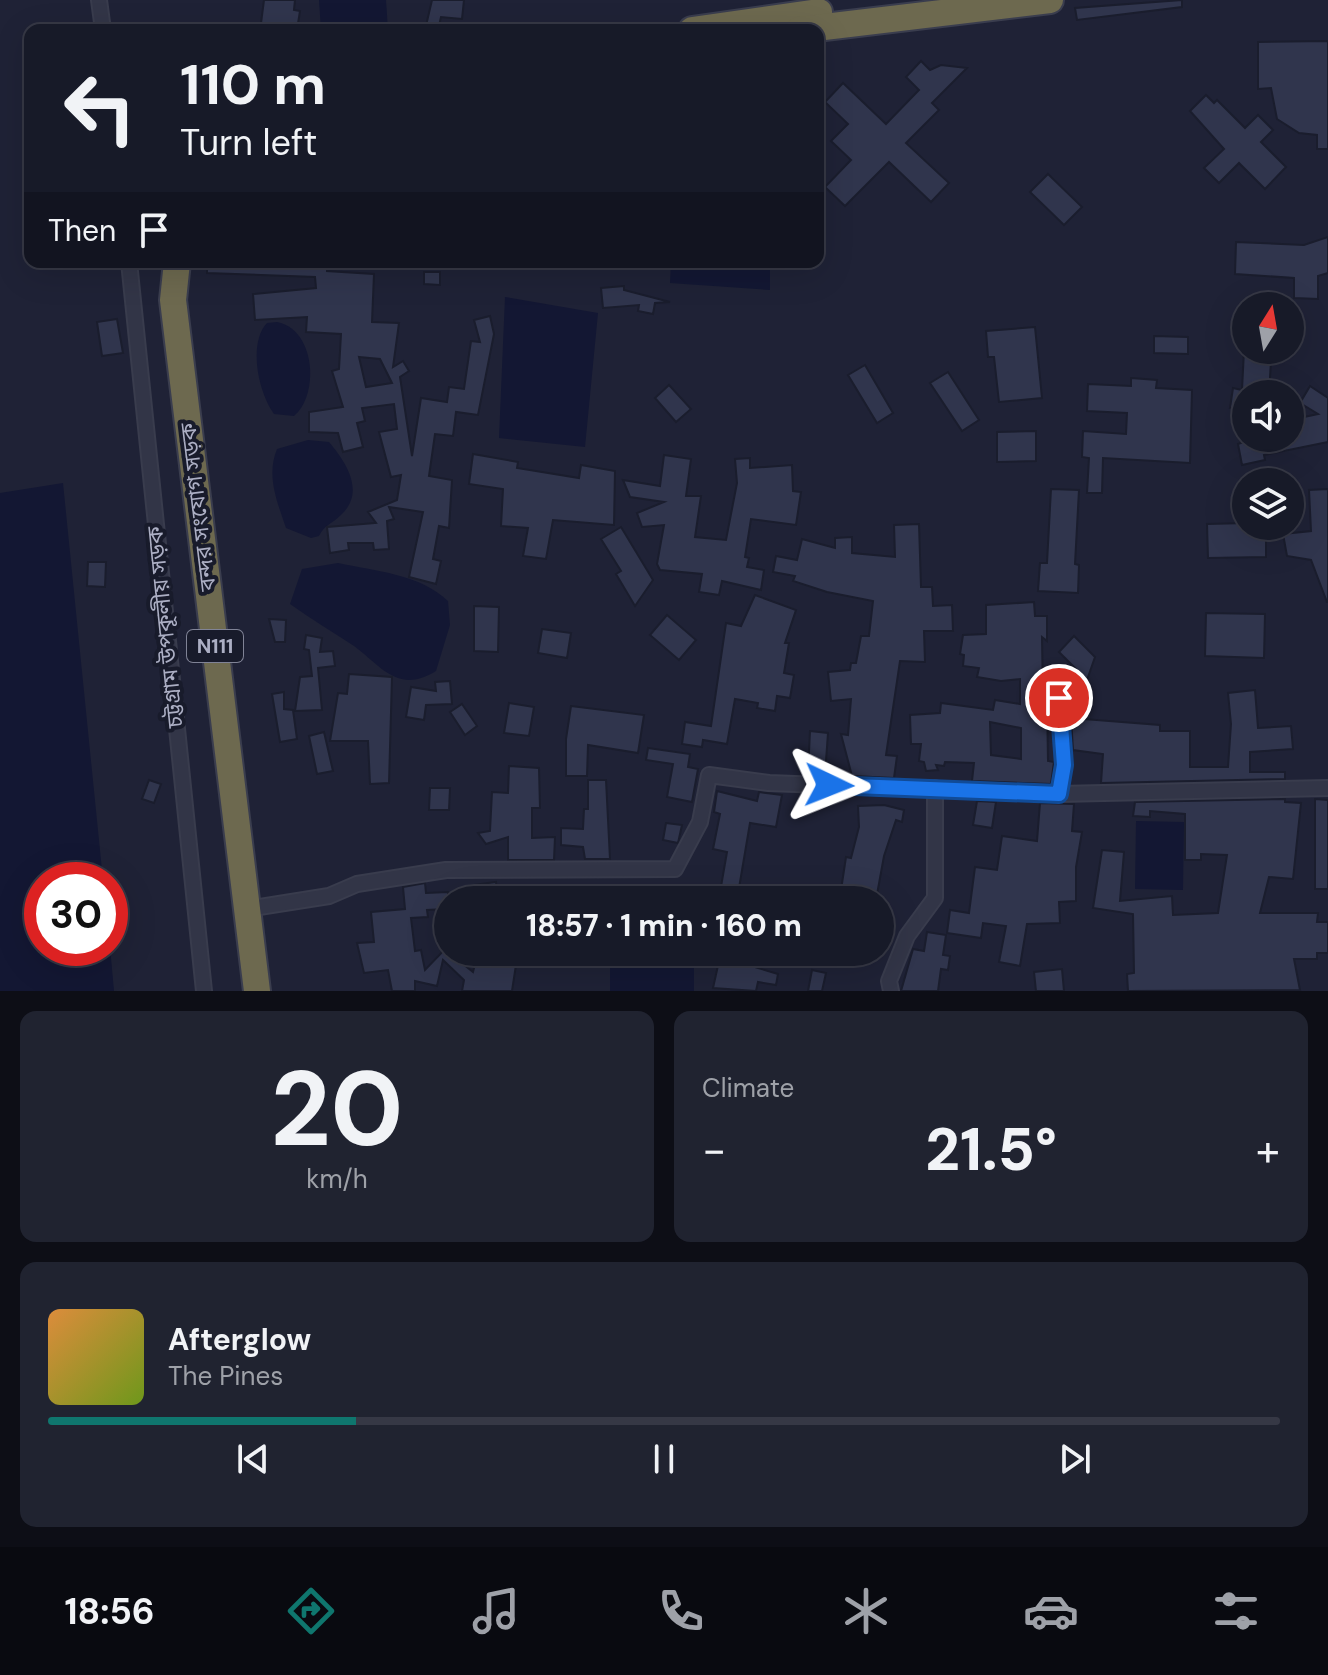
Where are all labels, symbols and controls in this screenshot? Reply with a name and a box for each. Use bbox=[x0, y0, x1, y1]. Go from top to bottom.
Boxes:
text: 110 m bbox=[180, 48, 326, 121]
icon: left bbox=[48, 56, 152, 160]
text: Turn left bbox=[180, 119, 317, 166]
icon: arrive bbox=[132, 208, 176, 252]
text: Then bbox=[48, 211, 116, 250]
north arrow bbox=[1232, 292, 1304, 364]
map controls bbox=[1232, 292, 1304, 540]
button: sound bbox=[1232, 380, 1304, 452]
street label: বন্দর সংযোগ সড়ক bbox=[173, 421, 223, 594]
button: layers bbox=[1232, 468, 1304, 540]
street label: চট্টগ্রাম উপকূলীয় সড়ক bbox=[140, 525, 190, 730]
road number: N111 bbox=[187, 630, 243, 662]
pin bbox=[1025, 664, 1093, 732]
icon: arrive bbox=[1037, 676, 1081, 720]
position arrow bbox=[787, 743, 871, 827]
speed limit sign: 30 bbox=[24, 862, 128, 966]
text: 18:57 · 1 min · 160 m bbox=[526, 906, 802, 945]
text: 20 bbox=[271, 1042, 403, 1177]
text: Climate bbox=[702, 1071, 794, 1105]
text: 21.5° bbox=[925, 1110, 1057, 1189]
text: − bbox=[702, 1121, 726, 1179]
text: + bbox=[1256, 1121, 1280, 1179]
text: km/h bbox=[306, 1162, 368, 1196]
text: Afterglow bbox=[168, 1320, 311, 1359]
text: The Pines bbox=[168, 1359, 283, 1393]
icon: previous bbox=[231, 1437, 275, 1481]
icon: pause bbox=[642, 1437, 686, 1481]
icon: next bbox=[1053, 1437, 1097, 1481]
icon: directions bbox=[283, 1583, 339, 1639]
icon: music bbox=[468, 1583, 524, 1639]
icon: phone bbox=[653, 1583, 709, 1639]
icon: climate bbox=[838, 1583, 894, 1639]
icon: car bbox=[1023, 1583, 1079, 1639]
icon: filters bbox=[1208, 1583, 1264, 1639]
text: 18:56 bbox=[64, 1588, 155, 1635]

